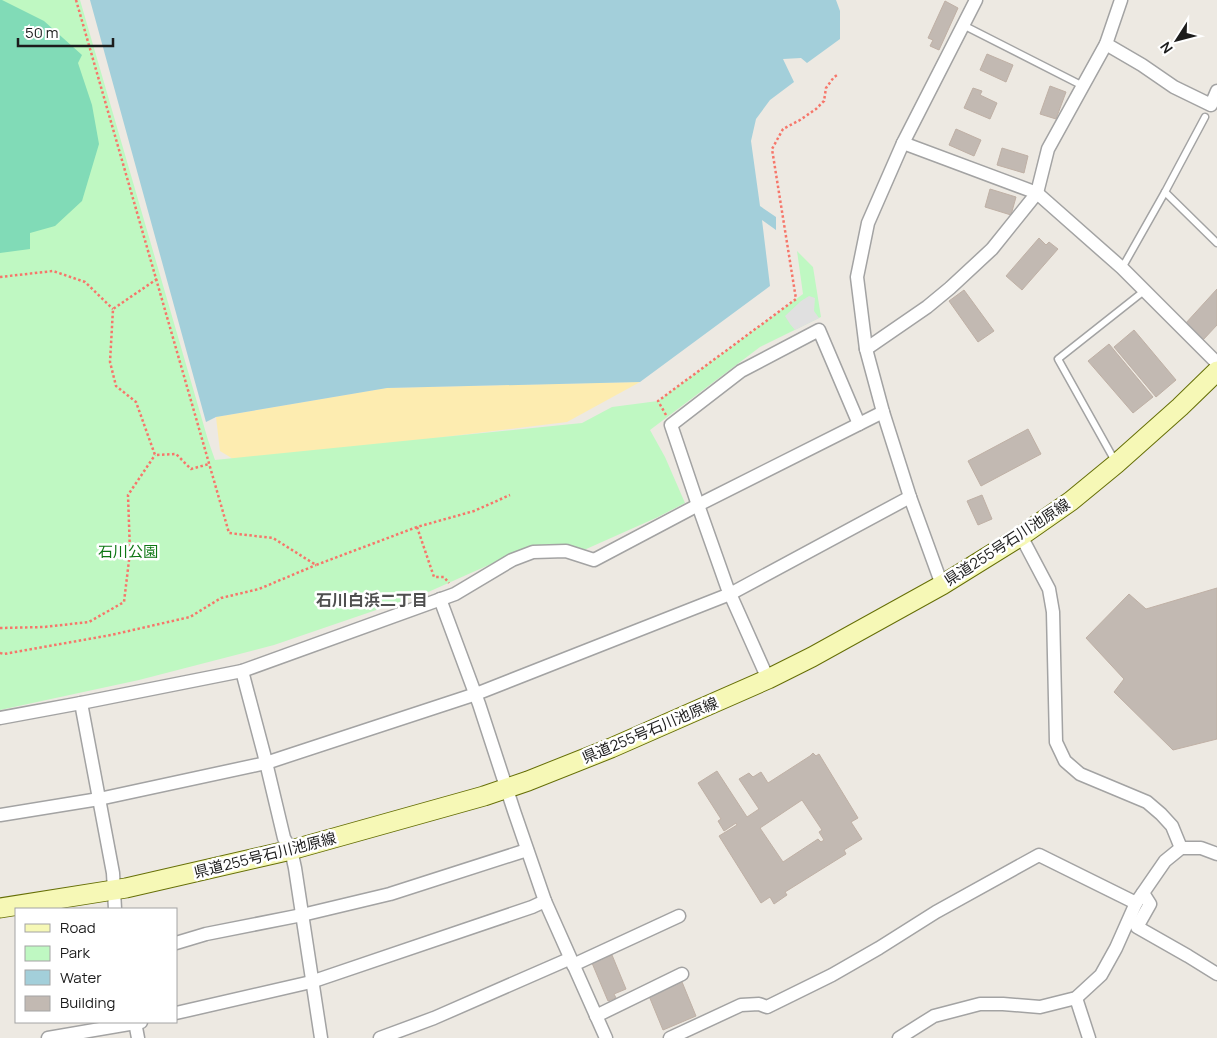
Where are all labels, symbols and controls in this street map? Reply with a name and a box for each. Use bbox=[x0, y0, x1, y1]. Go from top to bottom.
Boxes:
scale bar bbox=[18, 15, 112, 47]
north arrow bbox=[1152, 15, 1202, 65]
text: 50 m bbox=[25, 22, 59, 43]
text: N bbox=[1155, 38, 1177, 58]
street label: 県道255号石川池原線 bbox=[940, 493, 1074, 591]
park label: 石川公園 bbox=[98, 541, 158, 562]
district label: 石川白浜二丁目 bbox=[316, 589, 428, 611]
street label: 県道255号石川池原線 bbox=[579, 692, 721, 768]
street label: 県道255号石川池原線 bbox=[192, 827, 338, 883]
legend bbox=[15, 908, 178, 1023]
text: Road bbox=[60, 917, 96, 938]
text: Park bbox=[60, 942, 90, 963]
text: Water bbox=[60, 967, 102, 988]
text: Building bbox=[60, 992, 115, 1013]

